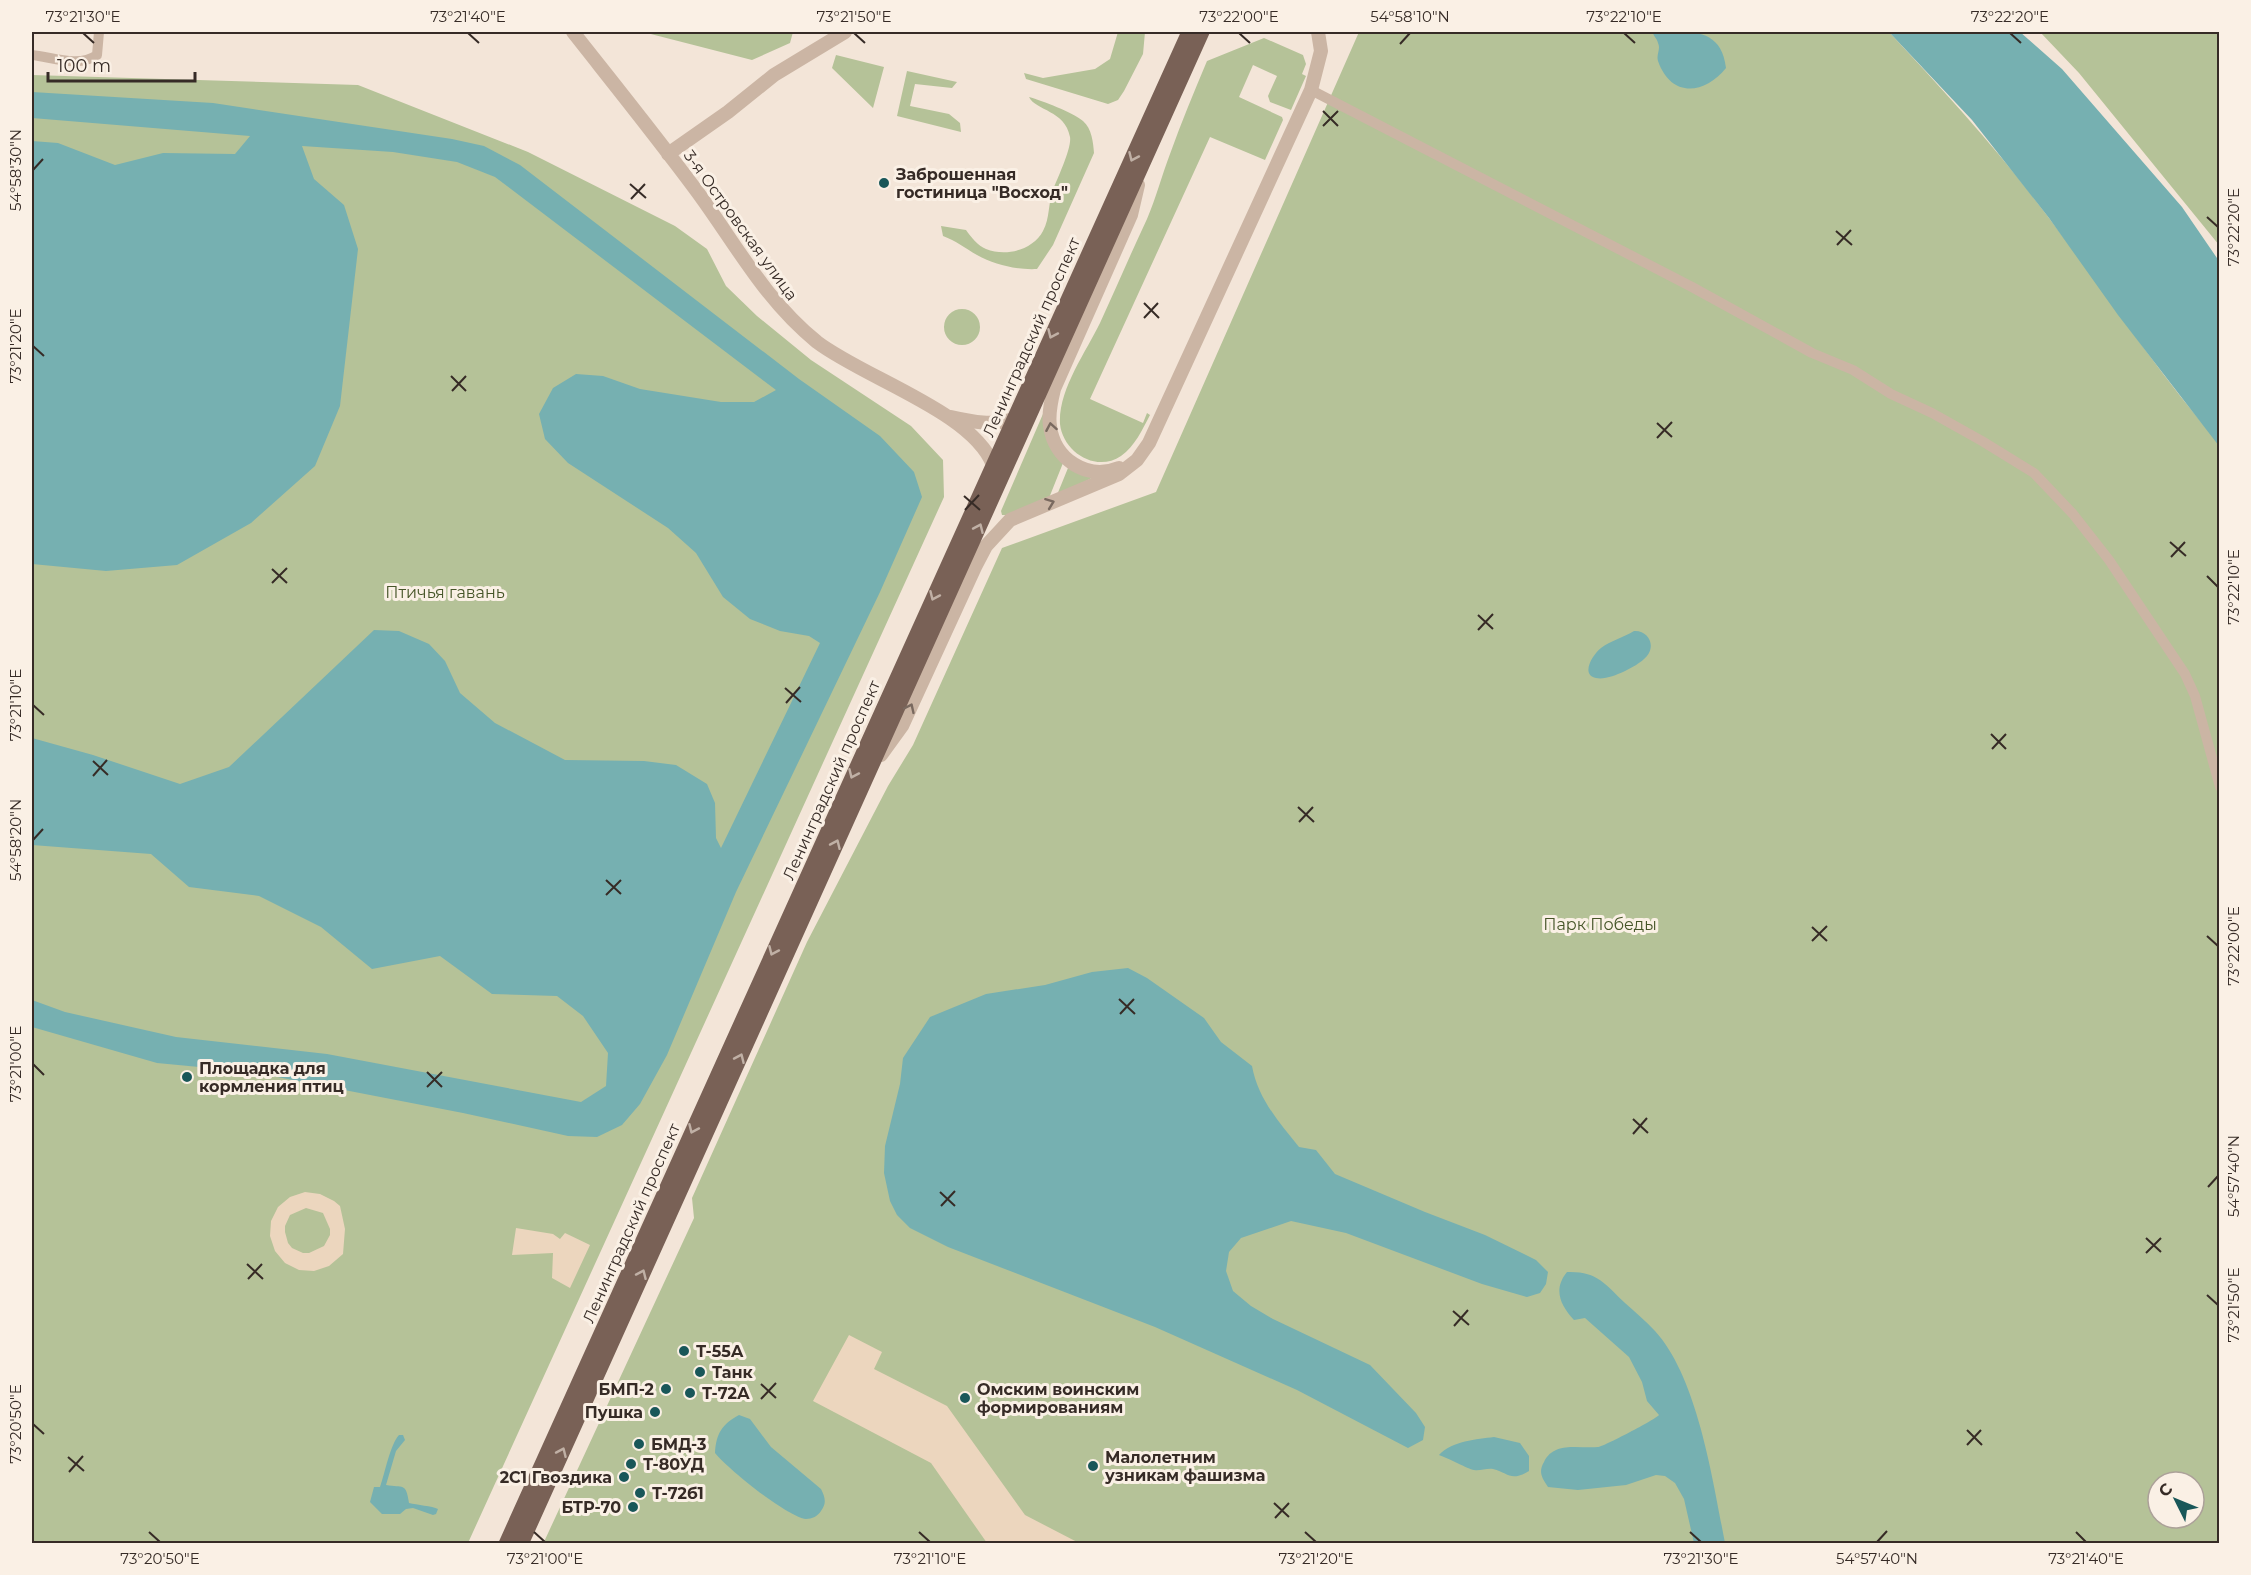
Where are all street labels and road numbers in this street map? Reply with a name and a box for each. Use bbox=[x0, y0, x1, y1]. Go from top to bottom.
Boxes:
street label: 3-я Островская улица bbox=[680, 147, 801, 304]
street label: Ленинградский проспект bbox=[979, 234, 1084, 440]
street label: Ленинградский проспект bbox=[779, 677, 884, 883]
street label: Ленинградский проспект bbox=[579, 1120, 684, 1326]

